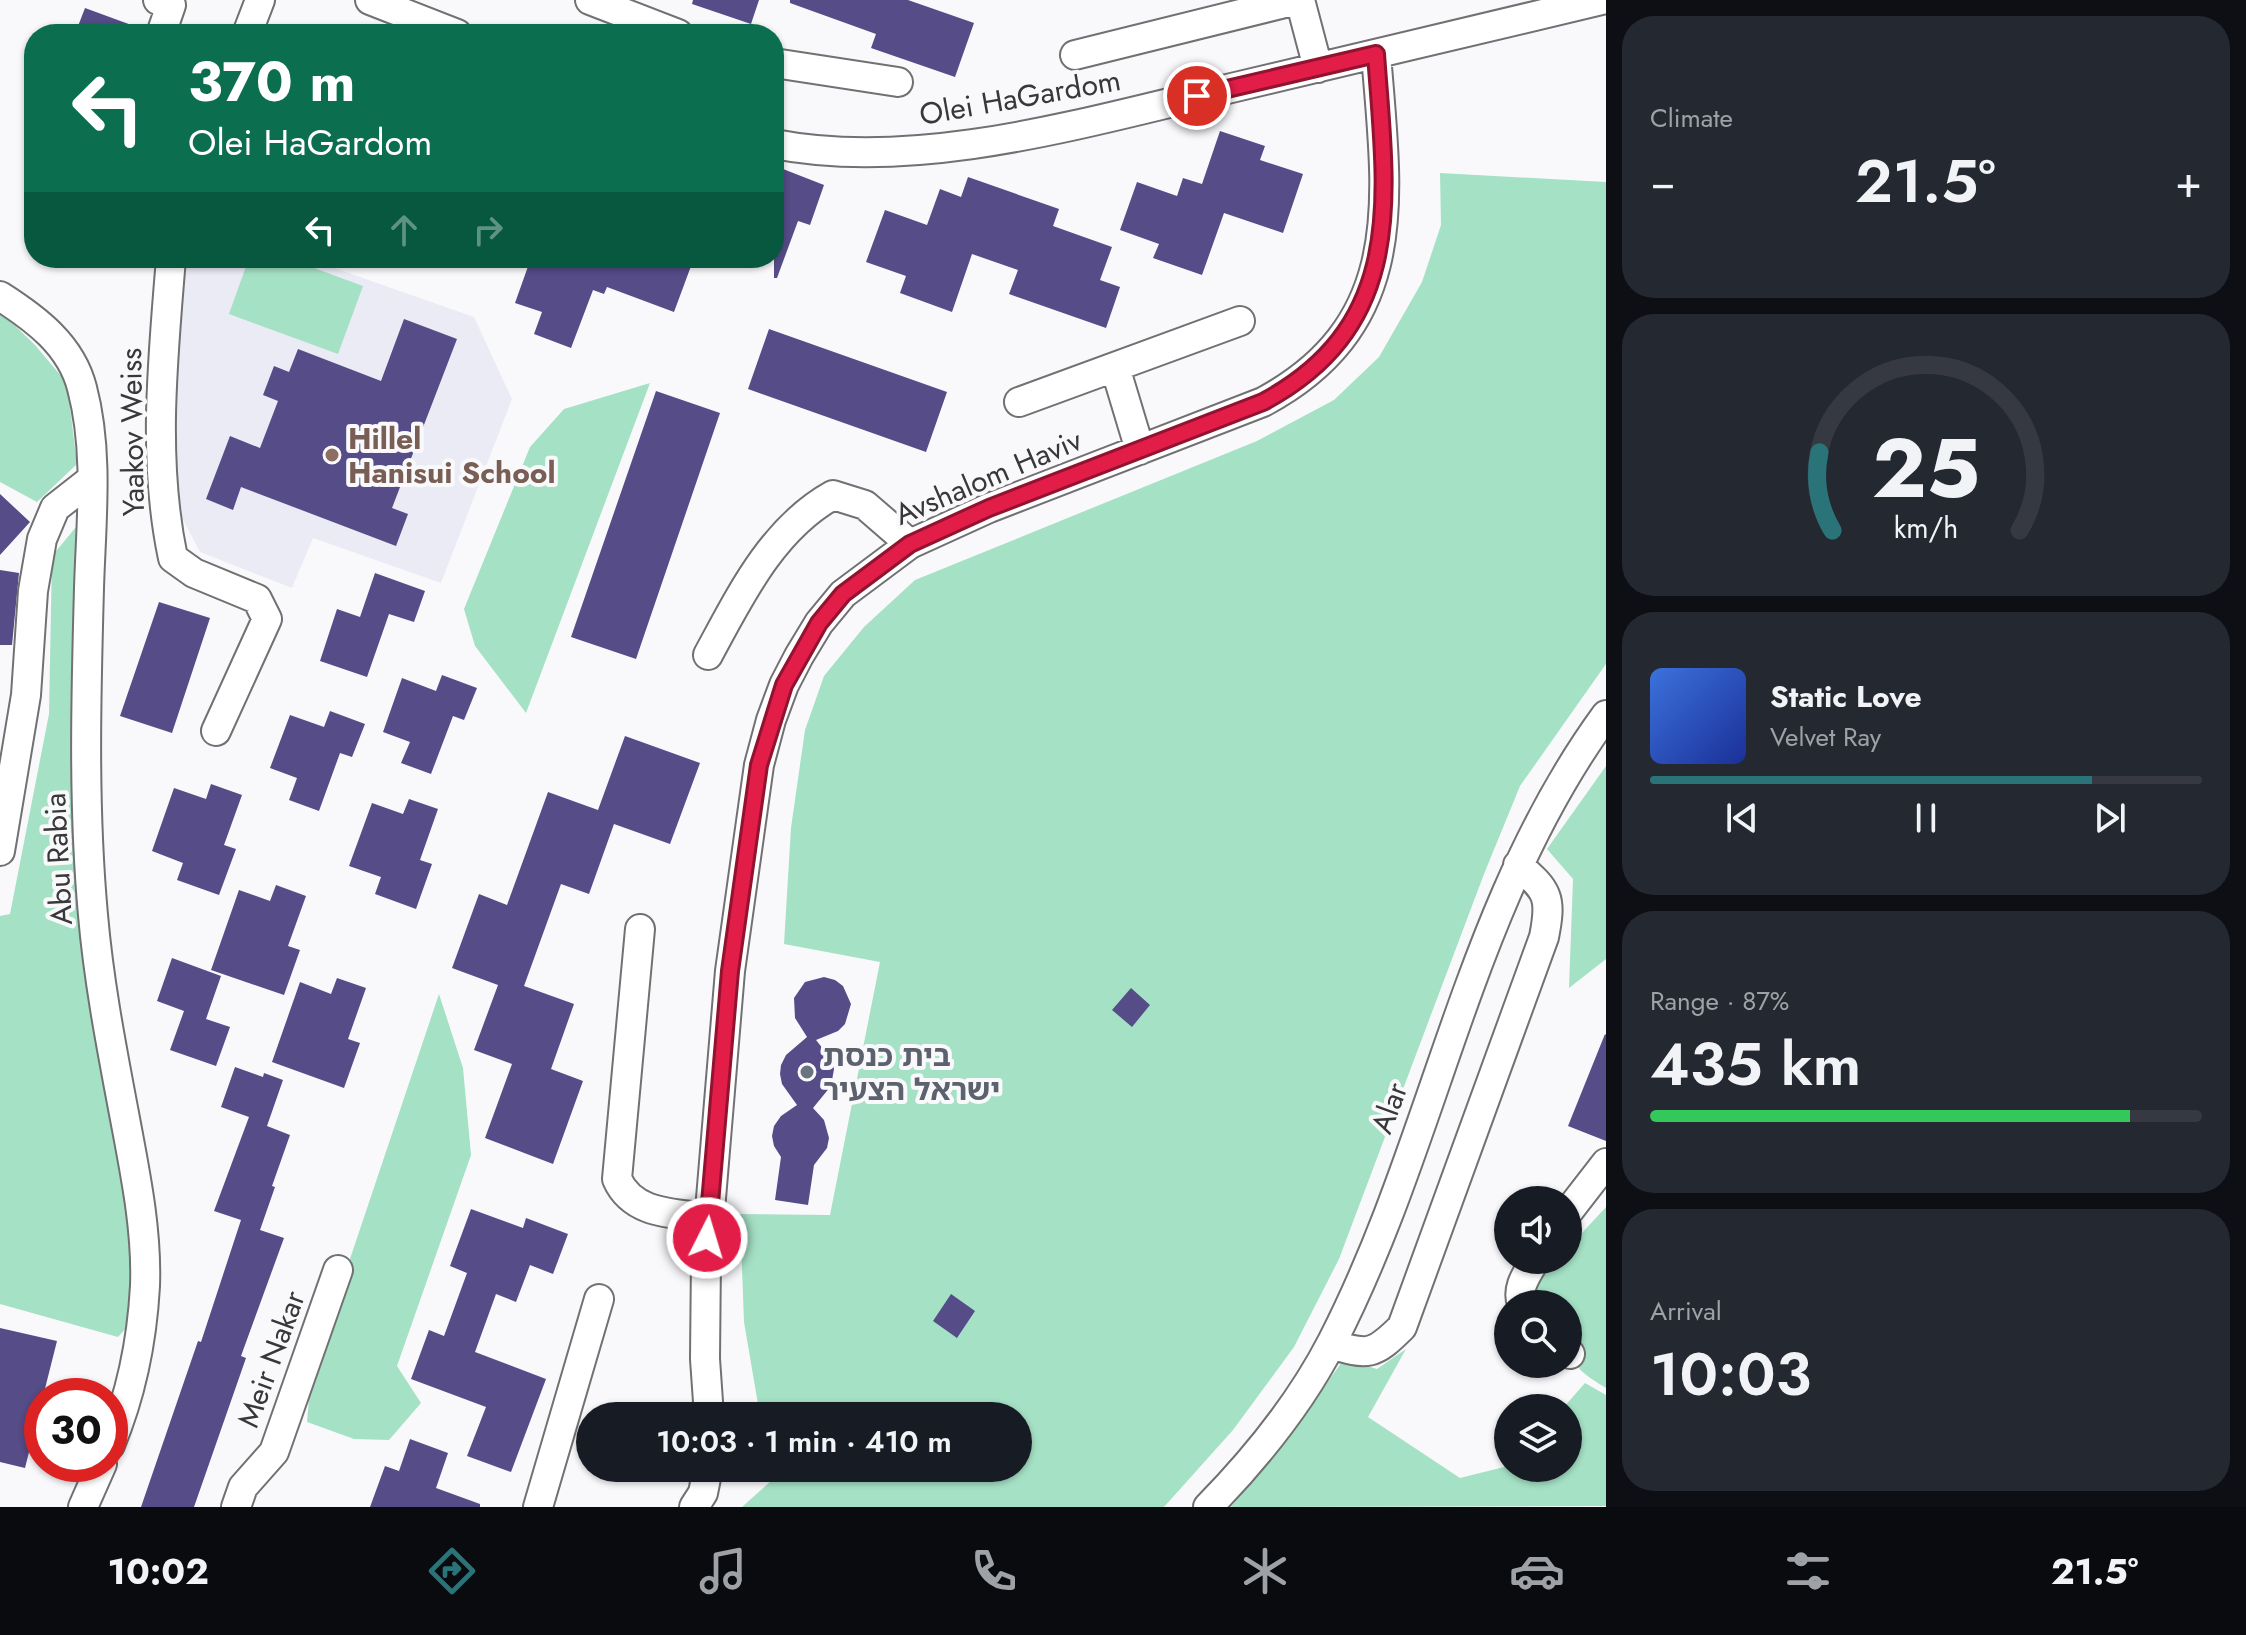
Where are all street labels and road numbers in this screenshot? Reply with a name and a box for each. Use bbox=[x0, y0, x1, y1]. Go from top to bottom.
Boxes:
street label: Olei HaGardom bbox=[916, 58, 1124, 136]
street label: Yaakov Weiss bbox=[109, 347, 155, 517]
street label: Avshalom Haviv bbox=[888, 418, 1089, 536]
street label: Abu Rabia bbox=[33, 792, 83, 926]
street label: Alar bbox=[1360, 1076, 1418, 1140]
street label: Meir Nakar bbox=[226, 1284, 316, 1433]

